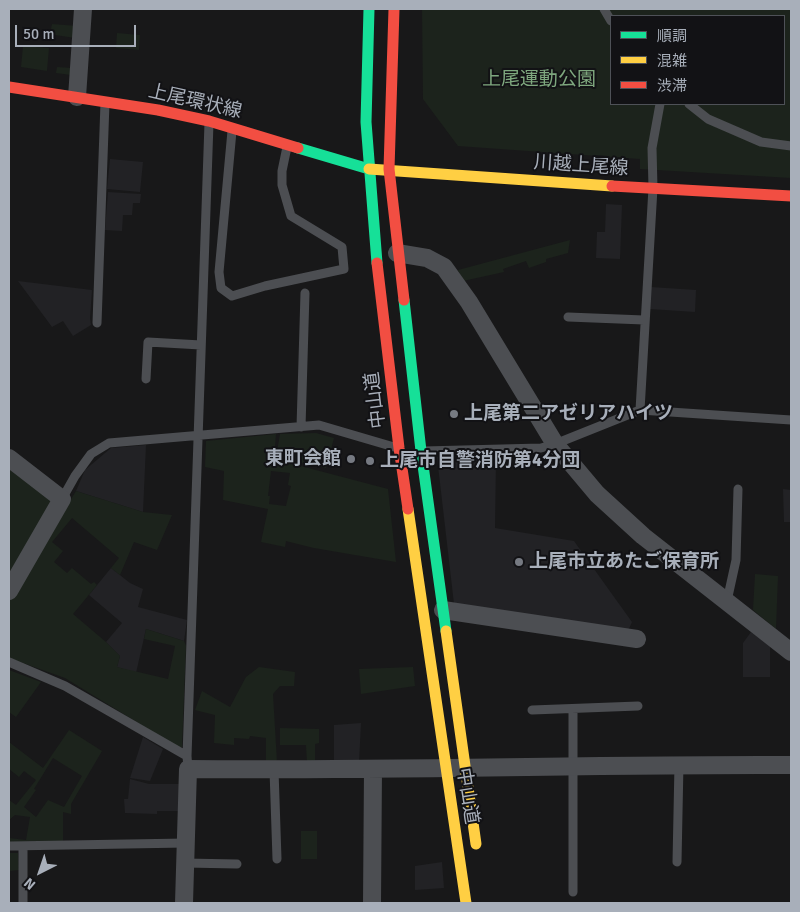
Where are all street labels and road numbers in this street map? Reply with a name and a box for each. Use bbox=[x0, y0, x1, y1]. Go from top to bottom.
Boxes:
street label: 上尾環状線 bbox=[146, 80, 244, 124]
street label: 川越上尾線 bbox=[533, 151, 629, 181]
street label: 中山道 bbox=[361, 370, 391, 430]
street label: 中山道 bbox=[451, 766, 483, 826]

